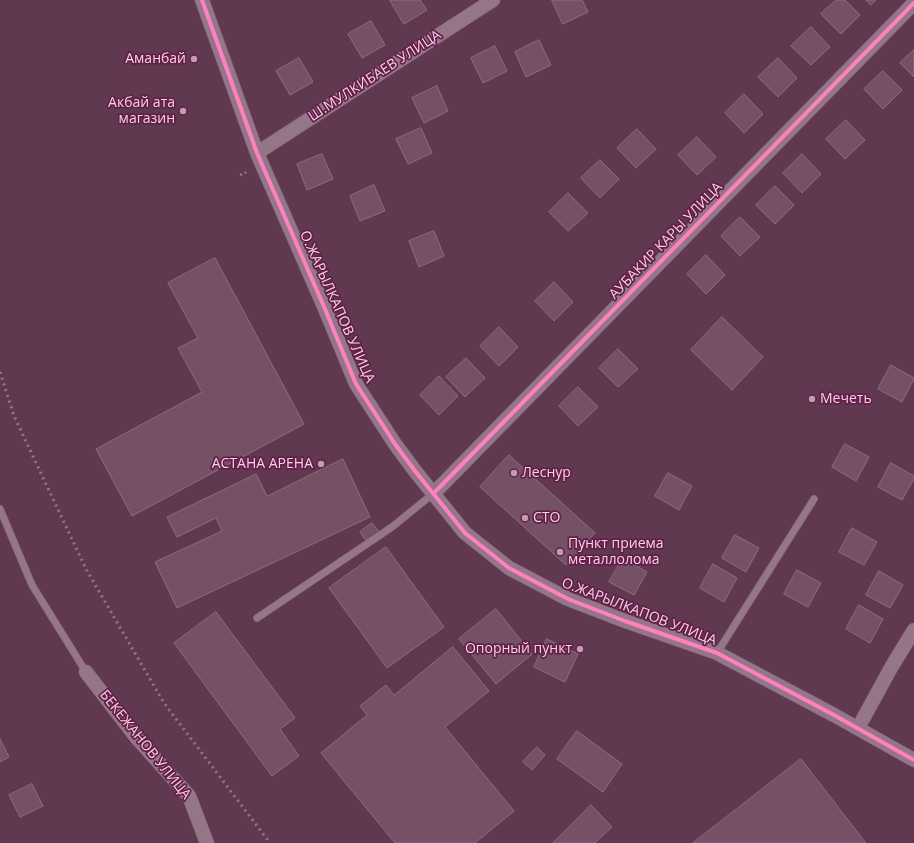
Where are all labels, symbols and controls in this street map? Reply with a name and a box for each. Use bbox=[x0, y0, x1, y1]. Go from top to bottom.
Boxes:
street label: Ш.МУЛКИБАЕВ УЛИЦА bbox=[306, 27, 444, 125]
place label: Аманбай bbox=[125, 51, 186, 67]
marker: Аманбай bbox=[189, 54, 199, 64]
place label: Акбай ата магазин bbox=[108, 95, 175, 128]
marker: Акбай ата магазин bbox=[178, 106, 188, 116]
street label: АУБАКИР КАРЫ УЛИЦА bbox=[606, 179, 726, 303]
street label: О.ЖАРЫЛКАПОВ УЛИЦА bbox=[296, 228, 378, 386]
place label: Мечеть bbox=[820, 391, 872, 407]
marker: Мечеть bbox=[807, 394, 817, 404]
place label: АСТАНА АРЕНА bbox=[212, 456, 313, 472]
marker: АСТАНА АРЕНА bbox=[316, 459, 326, 469]
place label: Леснур bbox=[522, 465, 571, 481]
marker: Леснур bbox=[509, 468, 519, 478]
place label: СТО bbox=[533, 510, 560, 526]
marker: СТО bbox=[520, 513, 530, 523]
place label: Пункт приема металлолома bbox=[568, 536, 664, 568]
marker: Пункт приема металлолома bbox=[555, 547, 565, 557]
street label: О.ЖАРЫЛКАПОВ УЛИЦА bbox=[559, 575, 719, 649]
place label: Опорный пункт bbox=[465, 641, 572, 657]
marker: Опорный пункт bbox=[575, 644, 585, 654]
street label: БЕКЕЖАНОВ УЛИЦА bbox=[96, 687, 194, 803]

